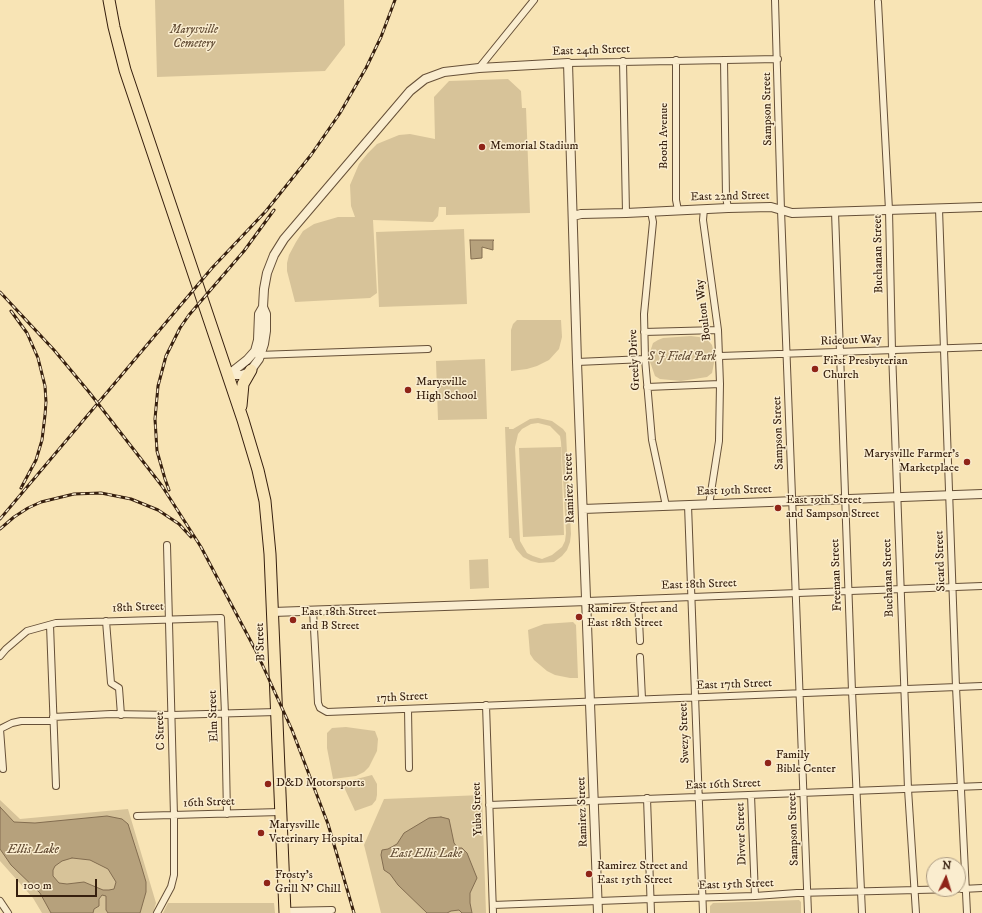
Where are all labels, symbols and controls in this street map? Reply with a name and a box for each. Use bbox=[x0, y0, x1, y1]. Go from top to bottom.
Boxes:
park label: Marysville Cemetery bbox=[170, 24, 218, 52]
street label: East 24th Street bbox=[552, 42, 630, 60]
street label: Sampson Street bbox=[760, 72, 776, 146]
street label: Booth Avenue bbox=[658, 103, 672, 169]
place label: Memorial Stadium bbox=[490, 140, 578, 154]
marker: Memorial Stadium bbox=[477, 142, 487, 152]
street label: East 22nd Street bbox=[690, 189, 770, 205]
street label: Buchanan Street bbox=[871, 215, 887, 293]
street label: Boulton Way bbox=[693, 278, 715, 342]
street label: Greely Drive bbox=[626, 329, 644, 391]
street label: Rideout Way bbox=[820, 333, 882, 349]
park label: S J Field Park bbox=[648, 351, 716, 365]
place label: First Presbyterian Church bbox=[823, 355, 908, 383]
marker: First Presbyterian Church bbox=[810, 364, 820, 374]
place label: Marysville High School bbox=[416, 376, 477, 404]
marker: Marysville High School bbox=[403, 385, 413, 395]
street label: Sampson Street bbox=[771, 396, 787, 470]
place label: Marysville Farmer's Marketplace bbox=[864, 448, 959, 476]
street label: Ramirez Street bbox=[562, 452, 578, 524]
marker: Marysville Farmer's Marketplace bbox=[962, 457, 972, 467]
street label: East 19th Street bbox=[696, 482, 772, 500]
place label: East 19th Street and Sampson Street bbox=[786, 494, 879, 522]
marker: East 19th Street and Sampson Street bbox=[773, 503, 783, 513]
street label: Sicard Street bbox=[933, 530, 949, 592]
street label: Freeman Street bbox=[829, 539, 845, 611]
street label: Buchanan Street bbox=[880, 539, 898, 617]
street label: East 18th Street bbox=[661, 576, 737, 594]
street label: 18th Street bbox=[112, 600, 164, 616]
place label: Ramirez Street and East 18th Street bbox=[587, 603, 678, 631]
place label: East 18th Street and B Street bbox=[301, 606, 377, 634]
marker: Ramirez Street and East 18th Street bbox=[574, 612, 584, 622]
marker: East 18th Street and B Street bbox=[288, 615, 298, 625]
street label: B Street bbox=[253, 622, 269, 662]
street label: East 17th Street bbox=[696, 676, 772, 694]
street label: 17th Street bbox=[376, 689, 428, 707]
street label: Elm Street bbox=[206, 690, 222, 742]
street label: Swezy Street bbox=[677, 702, 693, 764]
street label: C Street bbox=[153, 711, 169, 751]
place label: Family Bible Center bbox=[776, 749, 836, 777]
marker: Family Bible Center bbox=[763, 758, 773, 768]
street label: Ramirez Street bbox=[575, 776, 591, 848]
street label: East 16th Street bbox=[685, 776, 761, 794]
place label: D&D Motorsports bbox=[276, 777, 365, 791]
marker: D&D Motorsports bbox=[263, 779, 273, 789]
street label: Yuba Street bbox=[470, 782, 486, 836]
street label: Sampson Street bbox=[786, 792, 802, 866]
street label: 16th Street bbox=[183, 795, 235, 811]
street label: Divver Street bbox=[734, 802, 750, 866]
place label: Marysville Veterinary Hospital bbox=[269, 819, 363, 847]
marker: Marysville Veterinary Hospital bbox=[256, 828, 266, 838]
water label: Ellis Lake bbox=[7, 842, 59, 858]
park label: East Ellis Lake bbox=[390, 848, 462, 862]
north arrow bbox=[926, 857, 966, 897]
text: N bbox=[942, 859, 952, 873]
place label: Ramirez Street and East 15th Street bbox=[597, 860, 688, 888]
place label: Frosty's Grill N' Chill bbox=[275, 869, 341, 897]
marker: Ramirez Street and East 15th Street bbox=[584, 869, 594, 879]
scale bar bbox=[18, 871, 99, 897]
street label: East 15th Street bbox=[698, 876, 774, 894]
text: 100 m bbox=[23, 878, 52, 893]
marker: Frosty's Grill N' Chill bbox=[262, 878, 272, 888]

